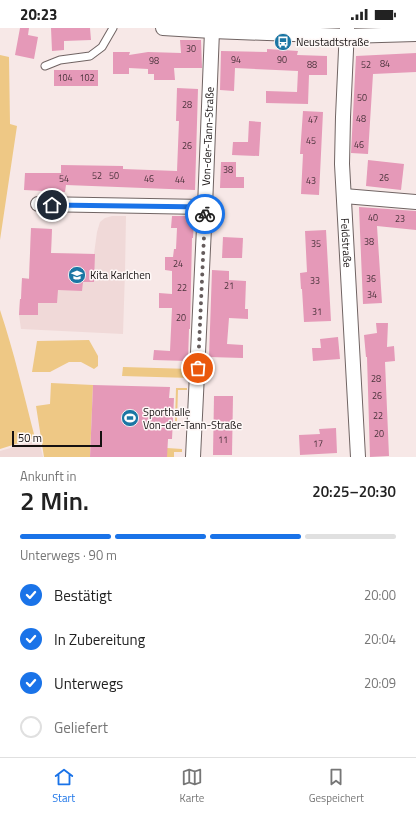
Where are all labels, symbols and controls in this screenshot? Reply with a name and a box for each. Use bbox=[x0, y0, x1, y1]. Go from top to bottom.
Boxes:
text: 20:23 bbox=[20, 3, 57, 26]
bus stop icon: Neustadtstraße bbox=[273, 32, 293, 52]
place label: Neustadtstraße bbox=[296, 34, 370, 50]
house number: 30 bbox=[186, 42, 196, 55]
house number: 94 bbox=[231, 53, 241, 66]
house number: 90 bbox=[277, 53, 287, 66]
house number: 98 bbox=[149, 54, 159, 67]
house number: 84 bbox=[380, 57, 390, 70]
house number: 88 bbox=[307, 58, 317, 71]
house number: 52 bbox=[361, 58, 371, 71]
house number: 104 bbox=[57, 71, 73, 84]
house number: 102 bbox=[79, 71, 95, 84]
street label: Von-der-Tann-Straße bbox=[198, 86, 218, 186]
house number: 50 bbox=[357, 91, 367, 104]
house number: 28 bbox=[182, 98, 192, 111]
house number: 48 bbox=[356, 112, 366, 125]
house number: 47 bbox=[308, 113, 318, 126]
house number: 45 bbox=[306, 134, 316, 147]
house number: 46 bbox=[354, 138, 364, 151]
house number: 26 bbox=[182, 139, 192, 152]
house number: 38 bbox=[223, 163, 233, 176]
house number: 52 bbox=[92, 169, 102, 182]
house number: 50 bbox=[109, 169, 119, 182]
house number: 26 bbox=[379, 171, 389, 184]
house number: 54 bbox=[59, 172, 69, 185]
house number: 46 bbox=[144, 172, 154, 185]
house number: 44 bbox=[175, 173, 185, 186]
house number: 43 bbox=[306, 174, 316, 187]
pin bbox=[35, 188, 69, 222]
icon: home bbox=[41, 194, 63, 216]
courier bbox=[185, 194, 225, 234]
icon: bike bbox=[194, 203, 216, 225]
house number: 40 bbox=[368, 211, 378, 224]
house number: 23 bbox=[395, 212, 405, 225]
street label: Feldstraße bbox=[337, 218, 356, 268]
house number: 38 bbox=[364, 235, 374, 248]
house number: 35 bbox=[311, 237, 321, 250]
house number: 24 bbox=[173, 257, 183, 270]
school or university icon: Kita Karlchen bbox=[67, 265, 87, 285]
place label: Kita Karlchen bbox=[90, 267, 151, 283]
house number: 36 bbox=[366, 272, 376, 285]
house number: 33 bbox=[310, 274, 320, 287]
house number: 21 bbox=[224, 279, 234, 292]
house number: 22 bbox=[177, 281, 187, 294]
house number: 34 bbox=[367, 288, 377, 301]
house number: 31 bbox=[312, 305, 322, 318]
house number: 20 bbox=[176, 311, 186, 324]
pin bbox=[181, 351, 215, 385]
icon: bag bbox=[187, 357, 209, 379]
house number: 28 bbox=[371, 372, 381, 385]
house number: 26 bbox=[372, 389, 382, 402]
place label: Sporthalle Von-der-Tann-Straße bbox=[143, 404, 242, 433]
sports icon: Sporthalle Von-der-Tann-Straße bbox=[120, 408, 140, 428]
house number: 22 bbox=[373, 409, 383, 422]
house number: 20 bbox=[374, 427, 384, 440]
scale bar bbox=[12, 429, 102, 448]
text: 50 m bbox=[18, 430, 42, 446]
house number: 11 bbox=[218, 433, 228, 446]
house number: 17 bbox=[313, 437, 323, 450]
text: Ankunft in bbox=[20, 466, 76, 486]
text: 20:25–20:30 bbox=[312, 480, 396, 503]
text: 2 Min. bbox=[20, 481, 89, 520]
text: Unterwegs · 90 m bbox=[20, 545, 117, 565]
icon: check bbox=[20, 584, 42, 606]
text: Bestätigt bbox=[54, 584, 112, 607]
text: 20:00 bbox=[364, 585, 396, 605]
icon: check bbox=[20, 628, 42, 650]
text: In Zubereitung bbox=[54, 628, 145, 651]
text: 20:04 bbox=[364, 629, 396, 649]
icon: check bbox=[20, 672, 42, 694]
text: Unterwegs bbox=[54, 672, 123, 695]
text: 20:09 bbox=[364, 673, 396, 693]
text: Geliefert bbox=[54, 716, 108, 739]
tab: Start bbox=[52, 766, 75, 806]
tab: Karte bbox=[179, 766, 204, 806]
tab: Gespeichert bbox=[309, 766, 364, 806]

